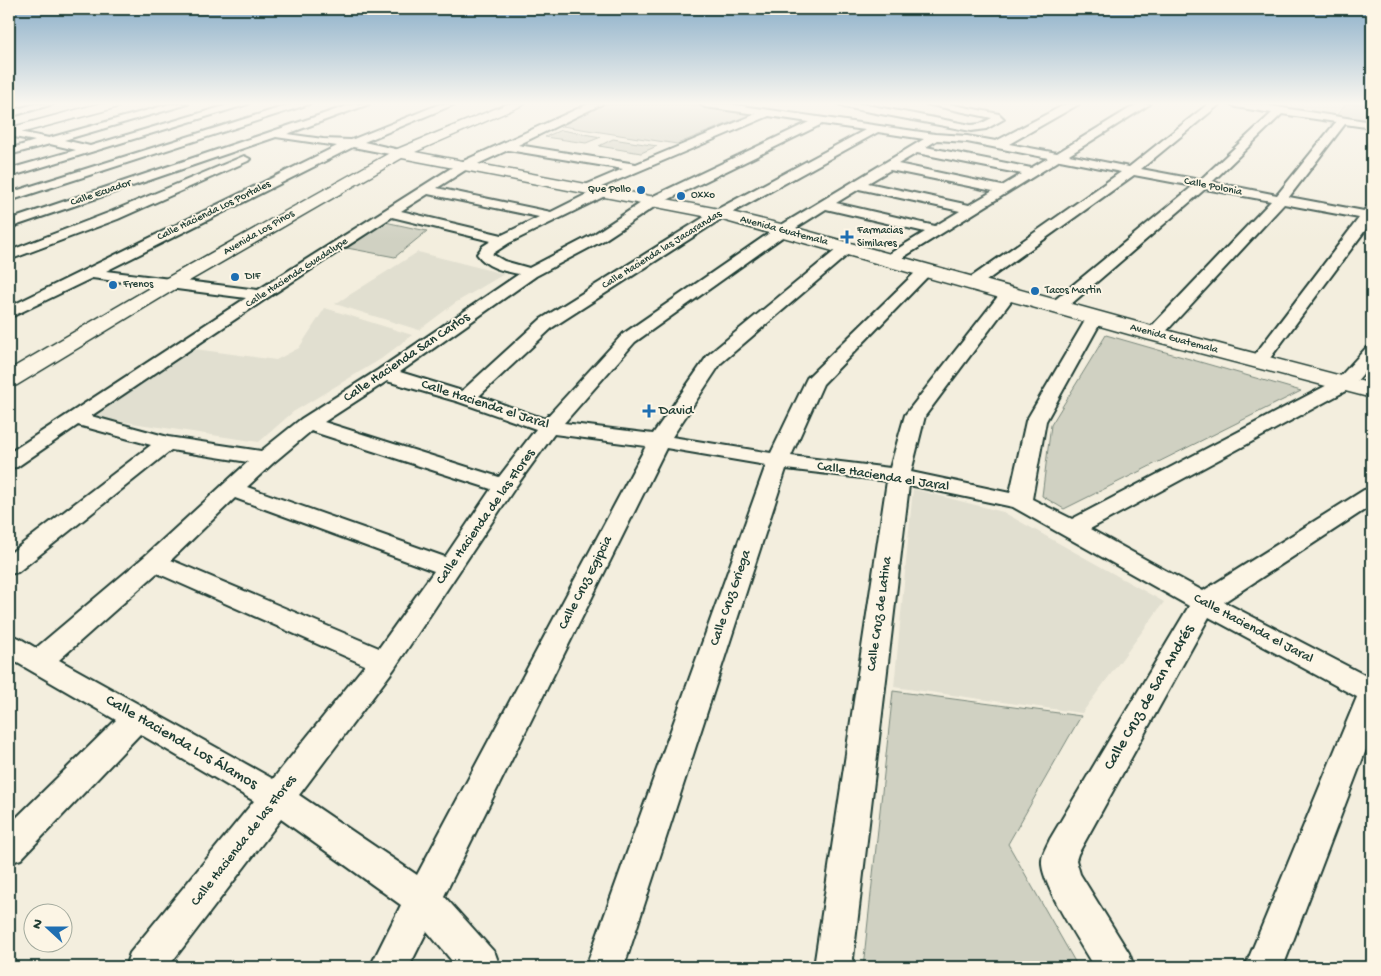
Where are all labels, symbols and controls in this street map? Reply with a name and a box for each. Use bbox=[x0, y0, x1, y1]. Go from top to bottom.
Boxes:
street label: Calle Polonia bbox=[1183, 175, 1244, 199]
street label: Calle Ecuador bbox=[69, 177, 134, 209]
street label: Calle Hacienda Los Portales bbox=[155, 178, 273, 244]
place label: Que Pollo bbox=[588, 184, 631, 196]
marker: Que Pollo bbox=[635, 184, 647, 196]
marker: Oxxo bbox=[675, 190, 687, 202]
place label: Oxxo bbox=[691, 190, 715, 202]
street label: Avenida Los Pinos bbox=[222, 207, 297, 258]
street label: Calle Hacienda las Jacarandas bbox=[600, 208, 725, 292]
street label: Avenida Guatemala bbox=[739, 213, 830, 249]
place label: Farmacias Similares bbox=[856, 225, 904, 250]
marker: Farmacias Similares bbox=[841, 231, 853, 243]
street label: Calle Hacienda Guadalupe bbox=[244, 235, 351, 310]
marker: DIF bbox=[229, 271, 241, 283]
place label: DIF bbox=[244, 271, 262, 283]
marker: Frenos bbox=[107, 279, 119, 291]
place label: Frenos bbox=[122, 279, 154, 291]
marker: Tacos Martin bbox=[1029, 285, 1041, 297]
place label: Tacos Martin bbox=[1044, 285, 1102, 297]
street label: Calle Hacienda San Carlos bbox=[341, 309, 474, 407]
street label: Avenida Guatemala bbox=[1129, 321, 1220, 357]
street label: Calle Hacienda el Jaral bbox=[419, 376, 551, 434]
place label: David bbox=[658, 403, 695, 420]
marker: David bbox=[643, 405, 655, 417]
street label: Calle Hacienda de las Flores bbox=[433, 445, 540, 588]
street label: Calle Hacienda el Jaral bbox=[816, 458, 950, 496]
street label: Calle Cruz Egipcia bbox=[555, 532, 617, 633]
street label: Calle Cruz Griega bbox=[707, 547, 756, 648]
street label: Calle Cruz de Latina bbox=[864, 554, 897, 672]
street label: Calle Hacienda el Jaral bbox=[1190, 590, 1316, 668]
street label: Calle Cruz de San Andrés bbox=[1101, 621, 1200, 774]
street label: Calle Hacienda Los Álamos bbox=[101, 691, 262, 795]
street label: Calle Hacienda de las Flores bbox=[188, 771, 301, 910]
north arrow bbox=[22, 904, 72, 954]
text: N bbox=[29, 917, 48, 932]

